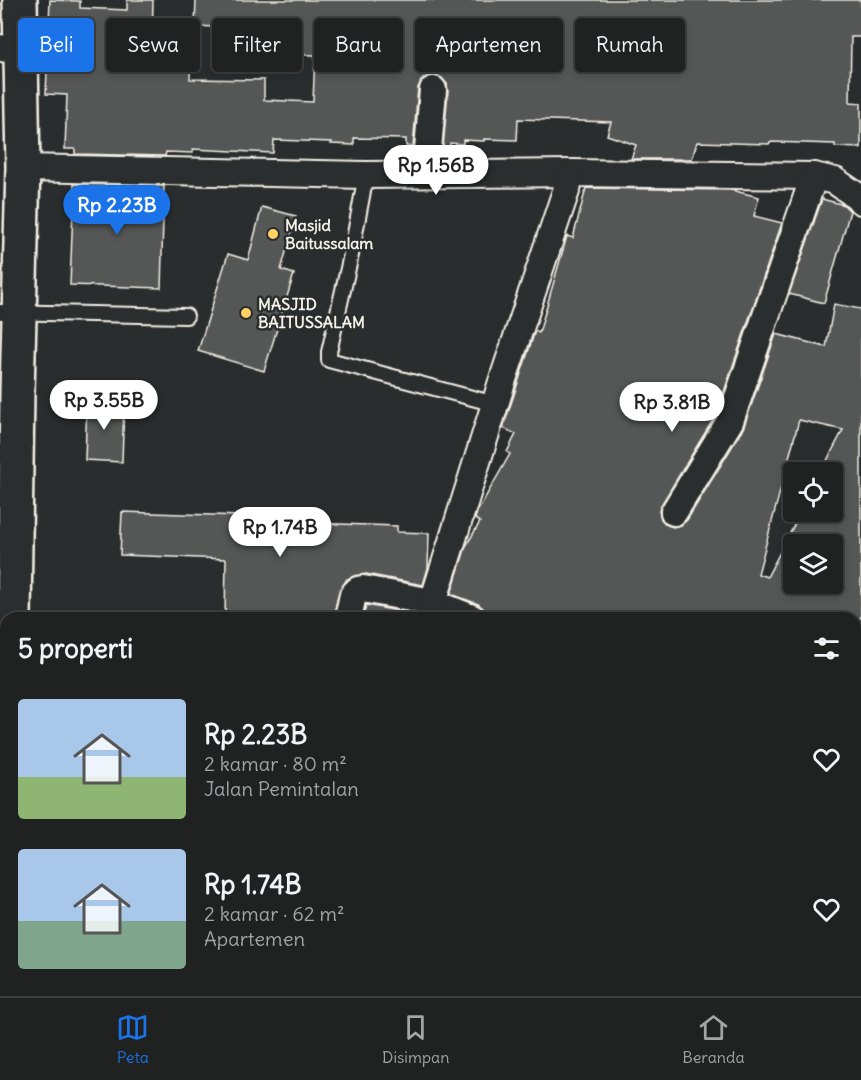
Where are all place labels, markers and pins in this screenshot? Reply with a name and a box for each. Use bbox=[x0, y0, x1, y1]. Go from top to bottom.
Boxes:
pin: Rp 1.56B bbox=[374, 145, 498, 196]
pin: Rp 2.23B bbox=[55, 185, 179, 236]
place label: Masjid Baitussalam bbox=[285, 215, 373, 253]
marker: Masjid Baitussalam bbox=[266, 227, 280, 241]
place label: MASJID BAITUSSALAM bbox=[258, 294, 365, 332]
marker: MASJID BAITUSSALAM bbox=[239, 306, 253, 320]
pin: Rp 3.55B bbox=[42, 380, 166, 431]
pin: Rp 3.81B bbox=[610, 382, 734, 433]
pin: Rp 1.74B bbox=[218, 507, 342, 558]

